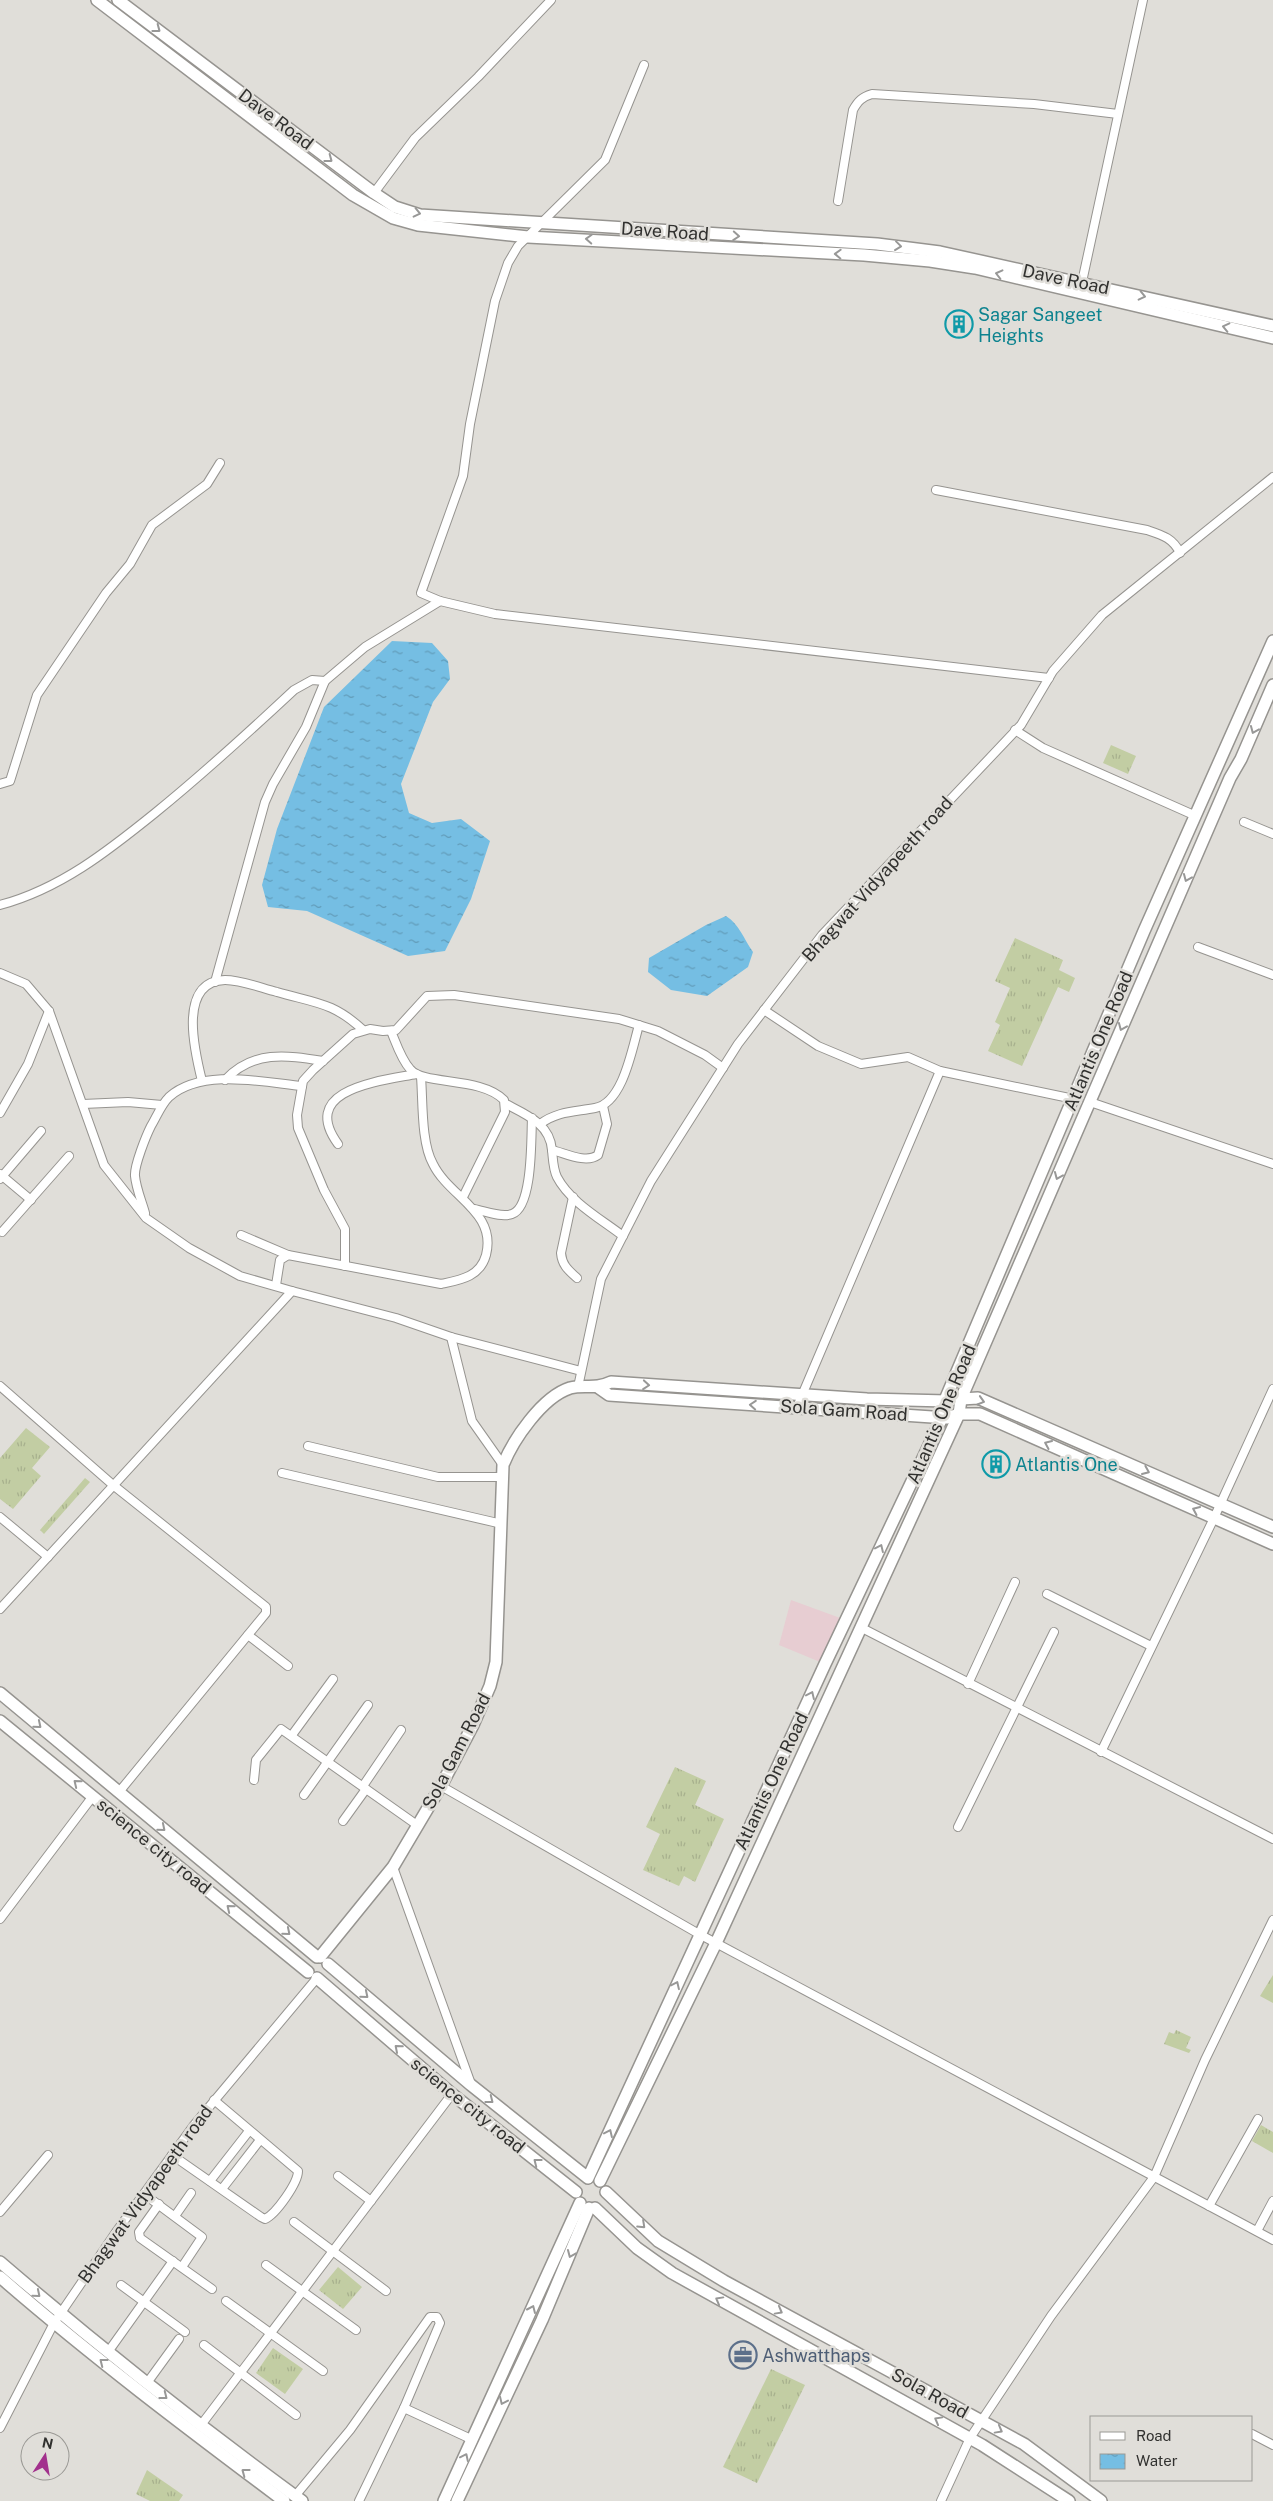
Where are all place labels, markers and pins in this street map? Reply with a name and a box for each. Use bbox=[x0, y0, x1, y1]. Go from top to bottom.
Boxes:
place label: Sagar Sangeet Heights bbox=[978, 304, 1102, 346]
building icon: Sagar Sangeet Heights bbox=[944, 309, 974, 339]
building icon: Atlantis One bbox=[981, 1449, 1011, 1479]
place label: Atlantis One bbox=[1015, 1454, 1118, 1475]
office icon: Ashwatthaps bbox=[728, 2340, 758, 2370]
place label: Ashwatthaps bbox=[762, 2345, 870, 2366]

